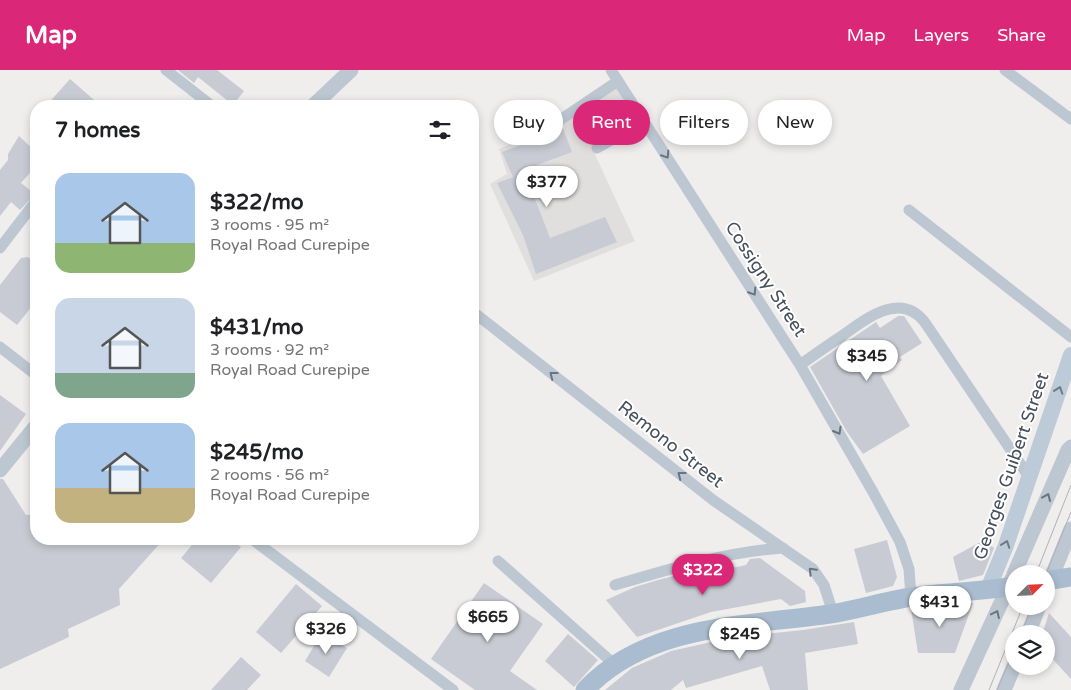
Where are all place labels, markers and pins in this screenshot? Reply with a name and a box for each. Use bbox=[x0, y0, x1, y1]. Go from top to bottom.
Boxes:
pin: $377 bbox=[517, 166, 577, 208]
pin: $345 bbox=[837, 340, 897, 382]
pin: $322 bbox=[673, 554, 733, 596]
pin: $431 bbox=[910, 586, 970, 628]
pin: $665 bbox=[458, 600, 518, 643]
pin: $326 bbox=[296, 612, 356, 655]
pin: $245 bbox=[710, 618, 770, 660]

